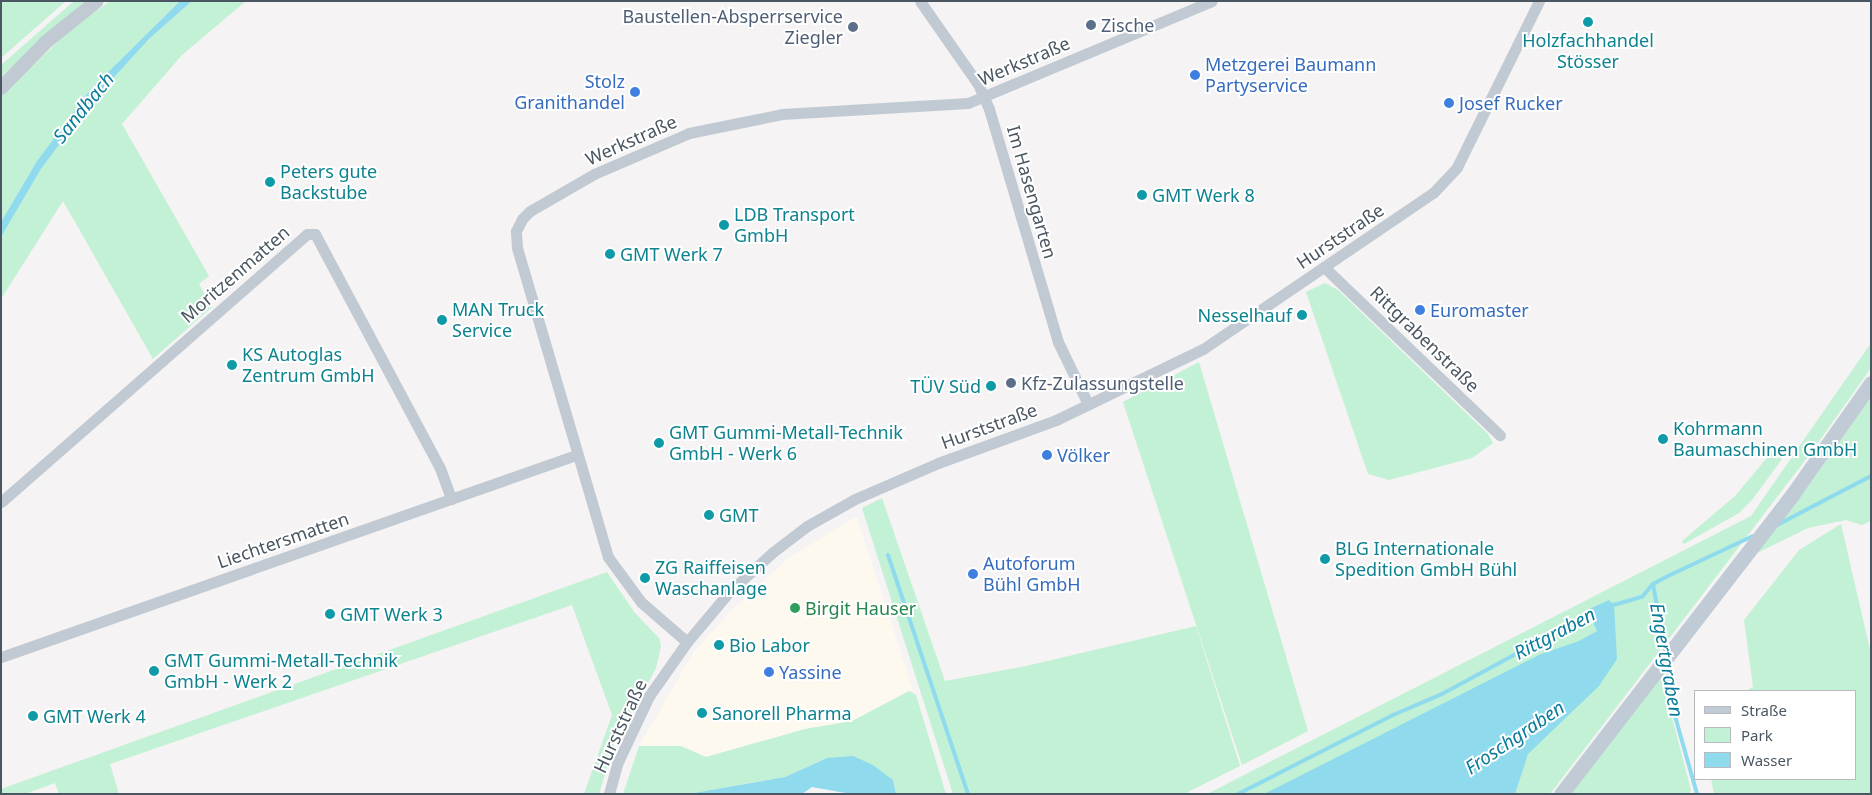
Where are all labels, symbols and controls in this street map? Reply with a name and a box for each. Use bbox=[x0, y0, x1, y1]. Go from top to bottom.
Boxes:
place label: Baustellen-Absperrservice Ziegler bbox=[622, 6, 843, 48]
place label: Zische bbox=[1101, 14, 1154, 36]
marker: Holzfachhandel Stösser bbox=[1582, 16, 1594, 28]
marker: Zische bbox=[1085, 19, 1097, 31]
marker: Baustellen-Absperrservice Ziegler bbox=[847, 21, 859, 33]
place label: Holzfachhandel Stösser bbox=[1522, 30, 1654, 72]
street label: Werkstraße bbox=[975, 32, 1073, 90]
place label: Metzgerei Baumann Partyservice bbox=[1205, 54, 1376, 96]
water label: Sandbach bbox=[49, 68, 119, 148]
marker: Metzgerei Baumann Partyservice bbox=[1189, 69, 1201, 81]
place label: Stolz Granithandel bbox=[514, 71, 625, 114]
marker: Stolz Granithandel bbox=[629, 86, 641, 98]
place label: Josef Rucker bbox=[1459, 92, 1563, 114]
marker: Josef Rucker bbox=[1443, 97, 1455, 109]
street label: Werkstraße bbox=[582, 110, 680, 170]
street label: Im Hasengarten bbox=[1003, 123, 1061, 261]
place label: Peters gute Backstube bbox=[280, 161, 377, 203]
marker: Peters gute Backstube bbox=[264, 176, 276, 188]
place label: GMT Werk 8 bbox=[1152, 184, 1255, 206]
marker: GMT Werk 8 bbox=[1136, 189, 1148, 201]
street label: Hurststraße bbox=[1292, 199, 1388, 273]
place label: LDB Transport GmbH bbox=[734, 204, 855, 246]
marker: LDB Transport GmbH bbox=[718, 219, 730, 231]
street label: Moritzenmatten bbox=[176, 221, 294, 327]
place label: GMT Werk 7 bbox=[620, 243, 723, 265]
marker: GMT Werk 7 bbox=[604, 248, 616, 260]
street label: Rittgrabenstraße bbox=[1366, 281, 1484, 397]
place label: MAN Truck Service bbox=[452, 299, 544, 342]
place label: Euromaster bbox=[1430, 299, 1529, 321]
place label: Nesselhauf bbox=[1198, 304, 1292, 326]
marker: Euromaster bbox=[1414, 304, 1426, 316]
marker: Nesselhauf bbox=[1296, 309, 1308, 321]
marker: MAN Truck Service bbox=[436, 314, 448, 326]
place label: KS Autoglas Zentrum GmbH bbox=[242, 344, 374, 386]
marker: KS Autoglas Zentrum GmbH bbox=[226, 359, 238, 371]
place label: Kfz-Zulassungstelle bbox=[1021, 372, 1184, 394]
place label: TÜV Süd bbox=[910, 375, 981, 397]
marker: Kfz-Zulassungstelle bbox=[1005, 377, 1017, 389]
marker: TÜV Süd bbox=[985, 380, 997, 392]
street label: Hurststraße bbox=[938, 399, 1040, 453]
place label: Kohrmann Baumaschinen GmbH bbox=[1673, 418, 1857, 460]
place label: GMT Gummi-Metall-Technik GmbH - Werk 6 bbox=[669, 422, 903, 464]
marker: Kohrmann Baumaschinen GmbH bbox=[1657, 433, 1669, 445]
marker: GMT Gummi-Metall-Technik GmbH - Werk 6 bbox=[653, 437, 665, 449]
place label: Völker bbox=[1057, 444, 1110, 466]
marker: Völker bbox=[1041, 449, 1053, 461]
place label: GMT bbox=[719, 504, 758, 526]
street label: Liechtersmatten bbox=[214, 507, 352, 573]
marker: GMT bbox=[703, 509, 715, 521]
place label: BLG Internationale Spedition GmbH Bühl bbox=[1335, 538, 1517, 580]
place label: Autoforum Bühl GmbH bbox=[983, 553, 1081, 596]
marker: BLG Internationale Spedition GmbH Bühl bbox=[1319, 553, 1331, 565]
place label: ZG Raiffeisen Waschanlage bbox=[655, 557, 767, 600]
marker: Autoforum Bühl GmbH bbox=[967, 568, 979, 580]
marker: ZG Raiffeisen Waschanlage bbox=[639, 572, 651, 584]
place label: Birgit Hauser bbox=[805, 597, 916, 619]
water label: Engertgraben bbox=[1645, 601, 1687, 719]
marker: Birgit Hauser bbox=[789, 602, 801, 614]
place label: GMT Werk 3 bbox=[340, 603, 443, 625]
water label: Rittgraben bbox=[1510, 603, 1600, 665]
marker: GMT Werk 3 bbox=[324, 608, 336, 620]
place label: Bio Labor bbox=[729, 634, 810, 656]
marker: Bio Labor bbox=[713, 639, 725, 651]
place label: GMT Gummi-Metall-Technik GmbH - Werk 2 bbox=[164, 650, 398, 692]
place label: Yassine bbox=[779, 661, 842, 683]
marker: GMT Gummi-Metall-Technik GmbH - Werk 2 bbox=[148, 665, 160, 677]
marker: Yassine bbox=[763, 666, 775, 678]
street label: Hurststraße bbox=[589, 676, 651, 776]
legend bbox=[1694, 690, 1857, 780]
water label: Froschgraben bbox=[1461, 696, 1569, 780]
text: Straße bbox=[1741, 700, 1787, 720]
place label: Sanorell Pharma bbox=[712, 702, 852, 724]
place label: GMT Werk 4 bbox=[43, 705, 146, 727]
marker: Sanorell Pharma bbox=[696, 707, 708, 719]
marker: GMT Werk 4 bbox=[27, 710, 39, 722]
text: Park bbox=[1741, 725, 1773, 745]
text: Wasser bbox=[1741, 750, 1792, 770]

